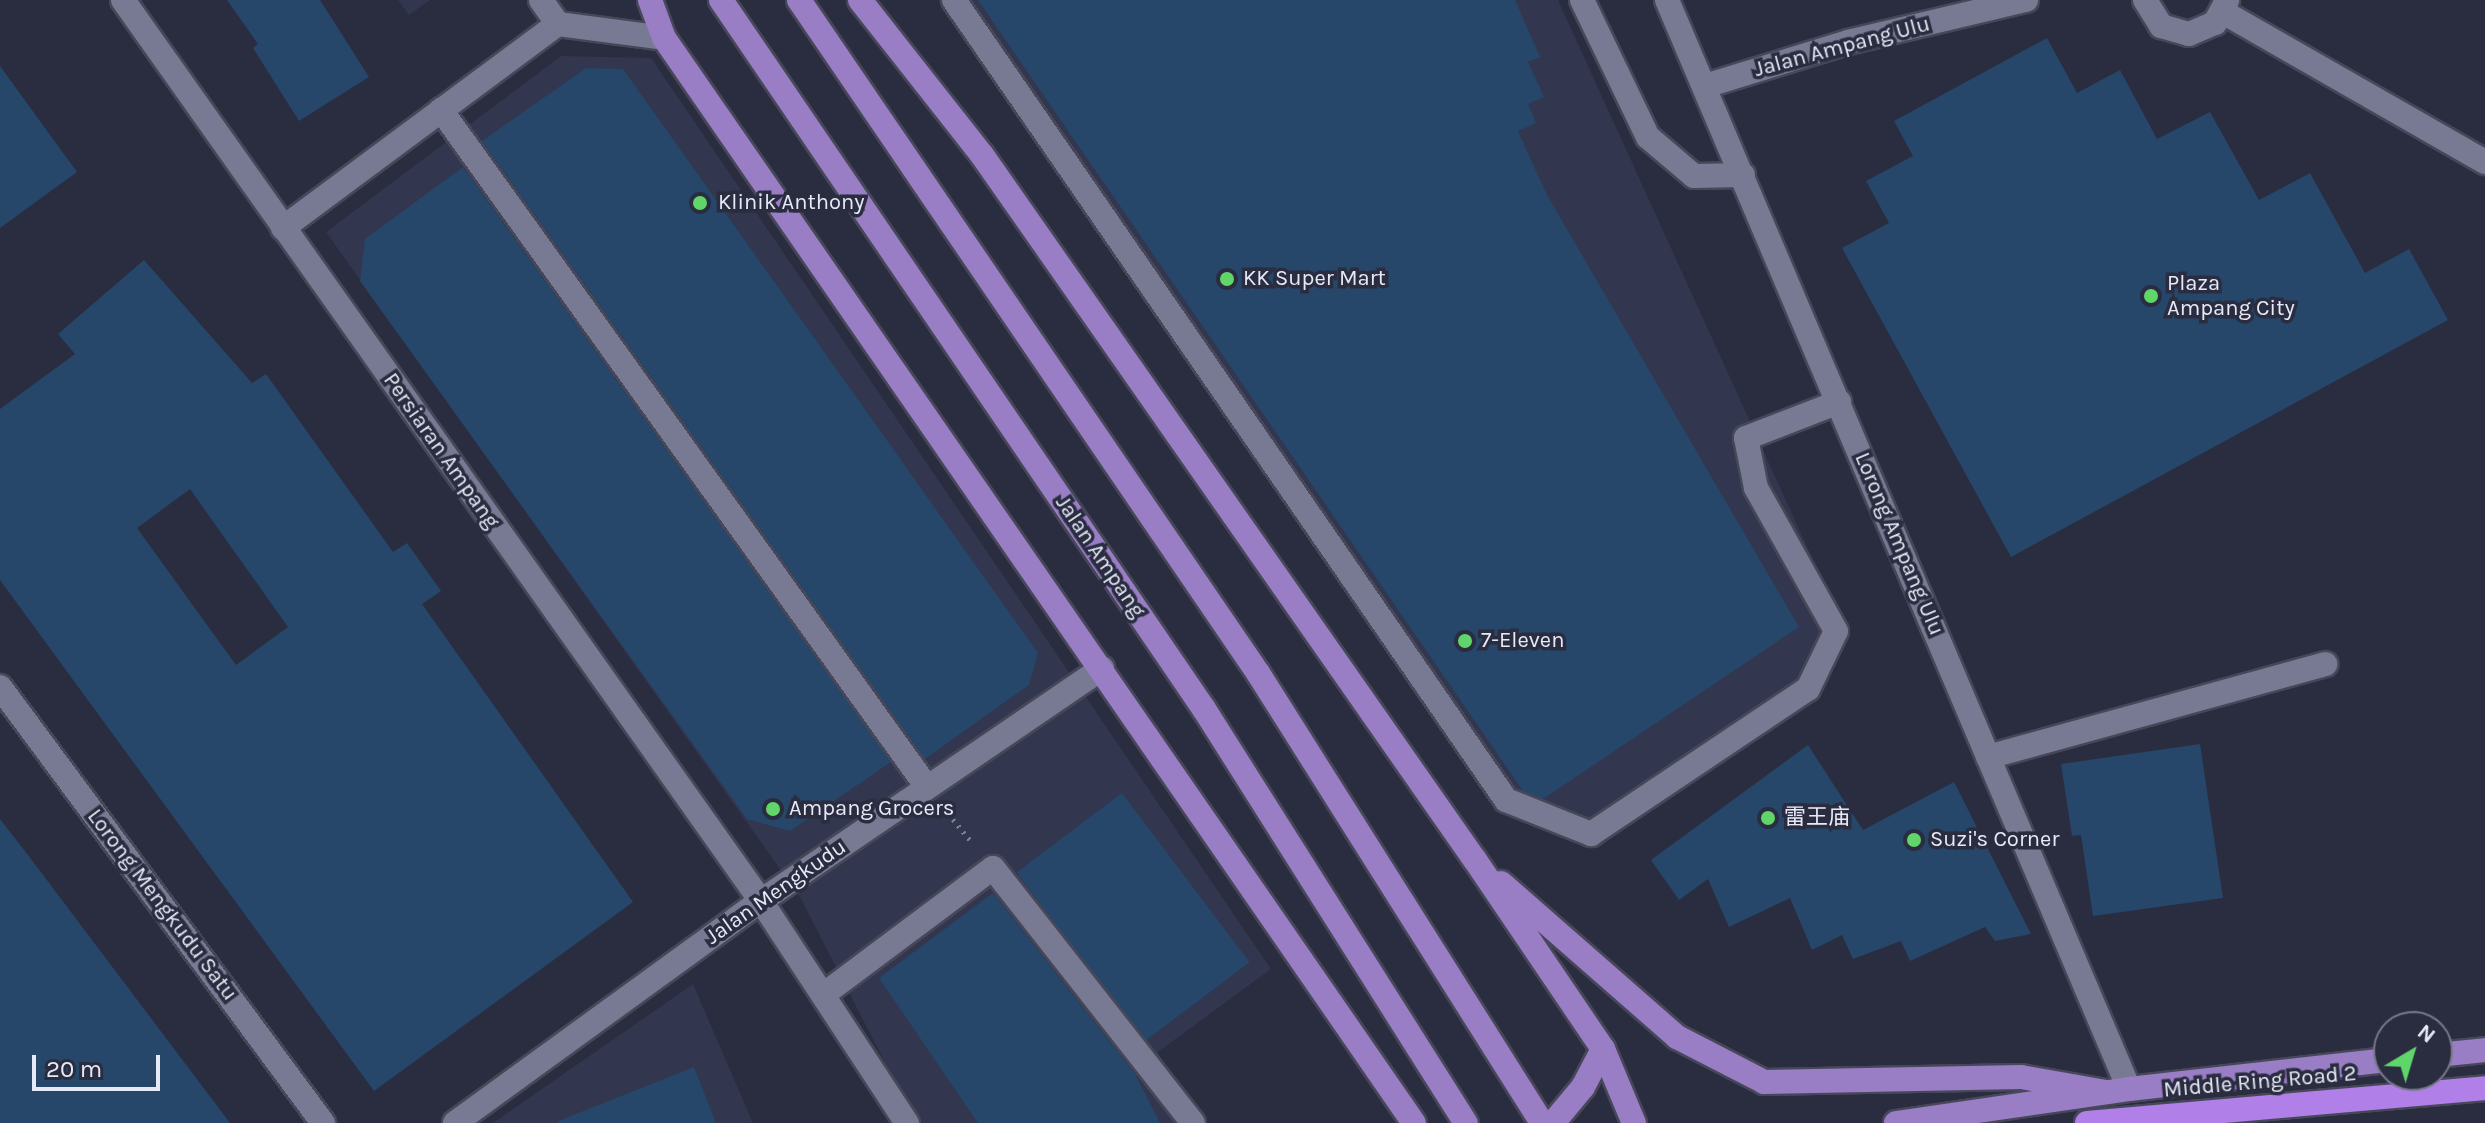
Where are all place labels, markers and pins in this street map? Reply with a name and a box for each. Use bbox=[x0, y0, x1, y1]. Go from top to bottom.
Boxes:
place label: Klinik Anthony bbox=[718, 190, 865, 216]
marker: Klinik Anthony bbox=[689, 192, 711, 214]
place label: KK Super Mart bbox=[1243, 266, 1386, 292]
marker: KK Super Mart bbox=[1218, 270, 1236, 288]
place label: Plaza Ampang City bbox=[2167, 270, 2295, 322]
marker: Plaza Ampang City bbox=[2142, 287, 2160, 305]
place label: 7-Eleven bbox=[1481, 628, 1564, 654]
marker: 7-Eleven bbox=[1456, 632, 1474, 650]
place label: Ampang Grocers bbox=[789, 796, 954, 822]
marker: Ampang Grocers bbox=[764, 800, 782, 818]
place label: 雷王庙 bbox=[1784, 805, 1850, 831]
marker: 雷王庙 bbox=[1759, 809, 1777, 827]
place label: Suzi's Corner bbox=[1930, 827, 2059, 853]
marker: Suzi's Corner bbox=[1905, 831, 1923, 849]

